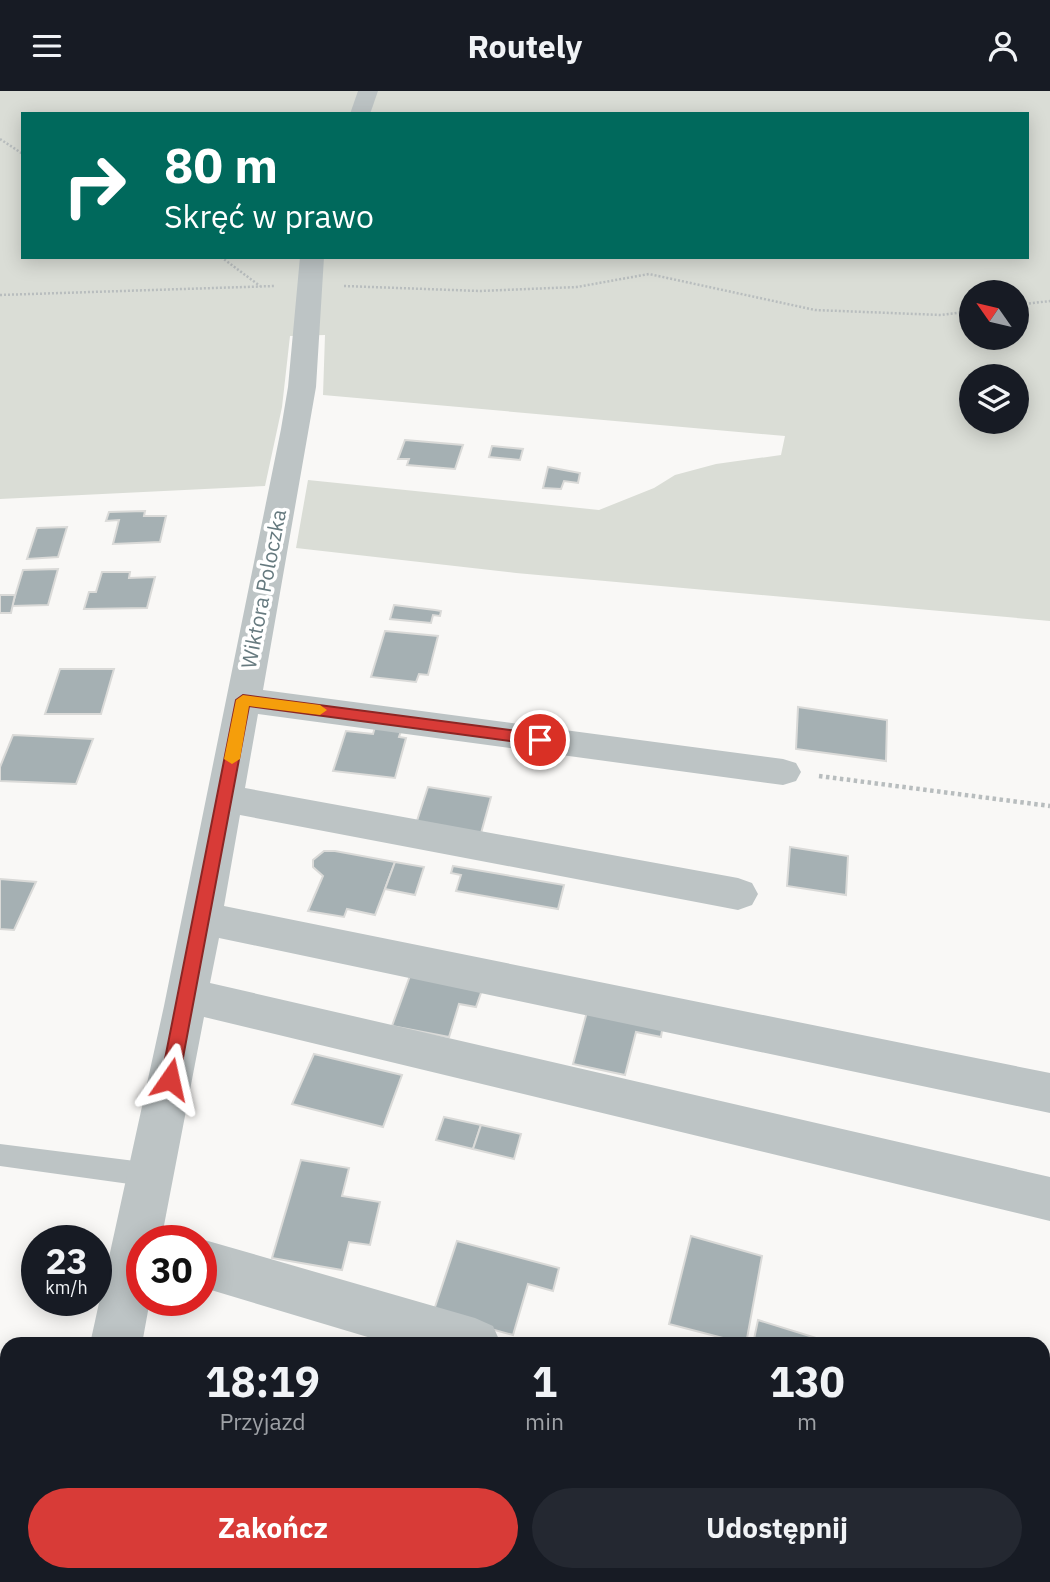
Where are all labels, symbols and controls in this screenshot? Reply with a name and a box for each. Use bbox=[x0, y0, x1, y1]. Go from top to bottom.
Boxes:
text: Routely bbox=[468, 25, 582, 67]
icon: menu bbox=[28, 27, 66, 65]
icon: person bbox=[984, 27, 1022, 65]
text: 80 m bbox=[164, 133, 278, 196]
icon: right bbox=[49, 140, 140, 231]
text: Skręć w prawo bbox=[164, 195, 374, 237]
north arrow bbox=[959, 280, 1029, 350]
map controls bbox=[959, 280, 1029, 434]
button: layers bbox=[959, 364, 1029, 434]
street label: Wiktora Poloczka bbox=[234, 507, 292, 671]
pin bbox=[510, 710, 570, 770]
icon: arrive bbox=[521, 721, 559, 759]
position arrow bbox=[133, 1042, 207, 1116]
speed limit sign: 30 bbox=[126, 1225, 217, 1316]
text: 23 bbox=[45, 1238, 88, 1284]
text: km/h bbox=[45, 1276, 88, 1299]
text: 18:19 bbox=[205, 1354, 320, 1409]
text: 1 bbox=[532, 1354, 557, 1409]
text: 130 bbox=[769, 1354, 845, 1409]
text: Przyjazd bbox=[219, 1406, 306, 1436]
text: min bbox=[525, 1406, 564, 1436]
text: m bbox=[797, 1406, 817, 1436]
button: Zakończ bbox=[28, 1488, 518, 1568]
button: Udostępnij bbox=[532, 1488, 1022, 1568]

